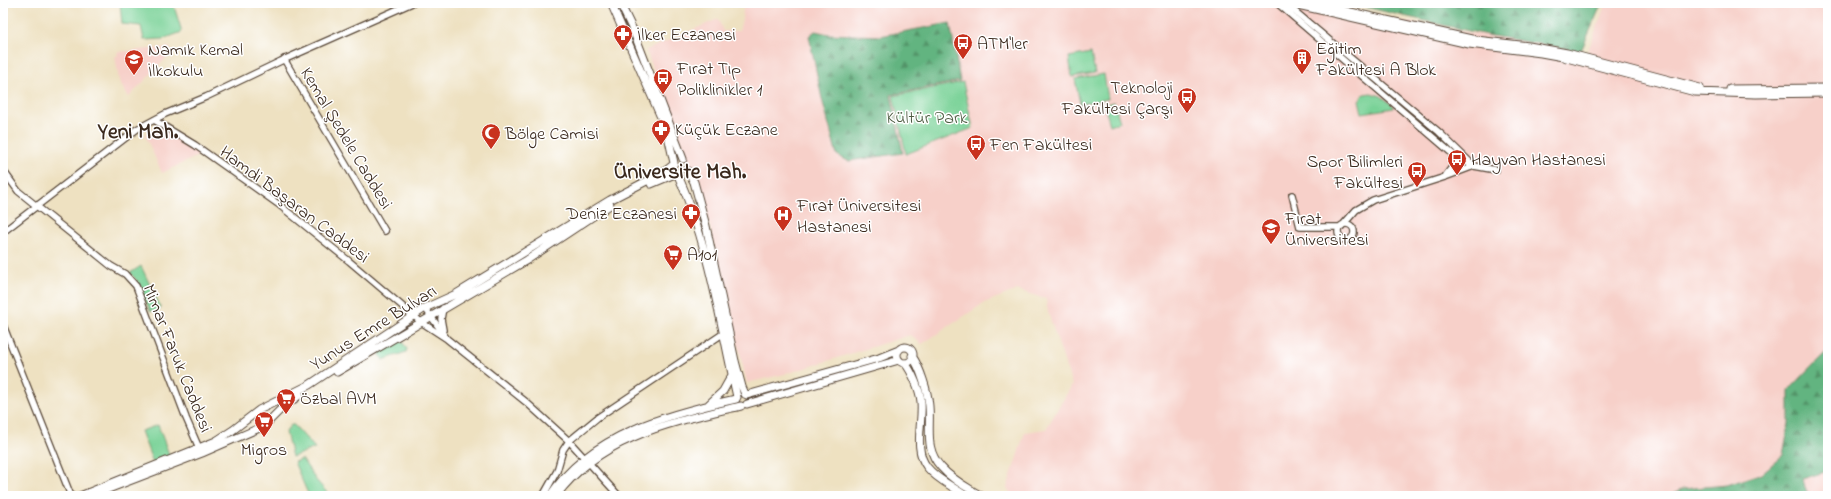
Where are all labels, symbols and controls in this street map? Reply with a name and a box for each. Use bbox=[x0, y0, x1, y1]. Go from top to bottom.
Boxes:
pharmacy icon: İlker Eczanesi bbox=[612, 23, 634, 51]
place label: İlker Eczanesi bbox=[637, 23, 736, 49]
bus stop icon: ATM'ler bbox=[952, 32, 974, 60]
place label: ATM'ler bbox=[977, 32, 1028, 58]
place label: Eğitim Fakültesi A Blok bbox=[1315, 37, 1436, 84]
place label: Namık Kemal İlkokulu bbox=[148, 38, 243, 85]
building icon: Eğitim Fakültesi A Blok bbox=[1291, 47, 1313, 75]
school or university icon: Namık Kemal İlkokulu bbox=[123, 48, 145, 76]
place label: Fırat Tıp Poliklinikler 1 bbox=[676, 57, 763, 104]
street label: Kemal Şedele Caddesi bbox=[293, 63, 398, 215]
bus stop icon: Fırat Tıp Poliklinikler 1 bbox=[652, 67, 674, 95]
place label: Teknoloji Fakültesi Çarşı bbox=[1061, 76, 1173, 123]
bus stop icon: Teknoloji Fakültesi Çarşı bbox=[1176, 86, 1198, 114]
park label: Kültür Park bbox=[887, 106, 968, 132]
district label: Yeni Mah. bbox=[97, 117, 179, 149]
pharmacy icon: Küçük Eczane bbox=[650, 118, 672, 146]
place label: Küçük Eczane bbox=[675, 118, 779, 144]
mosque icon: Bölge Camisi bbox=[480, 122, 502, 150]
place label: Bölge Camisi bbox=[504, 122, 599, 149]
bus stop icon: Fen Fakültesi bbox=[965, 133, 987, 161]
place label: Fen Fakültesi bbox=[989, 133, 1092, 159]
street label: Hamdi Başaran Caddesi bbox=[213, 141, 374, 271]
bus stop icon: Hayvan Hastanesi bbox=[1446, 148, 1468, 176]
place label: Hayvan Hastanesi bbox=[1471, 148, 1606, 174]
place label: Spor Bilimleri Fakültesi bbox=[1307, 150, 1403, 197]
district label: Üniversite Mah. bbox=[614, 157, 747, 189]
bus stop icon: Spor Bilimleri Fakültesi bbox=[1406, 160, 1428, 188]
place label: Fırat Üniversitesi Hastanesi bbox=[796, 194, 921, 241]
place label: Deniz Eczanesi bbox=[565, 202, 677, 228]
pharmacy icon: Deniz Eczanesi bbox=[680, 202, 702, 230]
hospital icon: Fırat Üniversitesi Hastanesi bbox=[772, 204, 794, 232]
place label: Fırat Üniversitesi bbox=[1284, 207, 1369, 254]
school or university icon: Fırat Üniversitesi bbox=[1260, 217, 1282, 245]
supermarket icon: A101 bbox=[662, 243, 684, 271]
place label: A101 bbox=[687, 243, 718, 269]
street label: Yunus Emre Bulvarı bbox=[306, 279, 443, 378]
street label: Mimar Faruk Caddesi bbox=[135, 281, 218, 437]
supermarket icon: Özbal AVM bbox=[275, 387, 297, 415]
place label: Özbal AVM bbox=[300, 387, 377, 413]
supermarket icon: Migros bbox=[253, 410, 275, 438]
place label: Migros bbox=[241, 438, 287, 465]

